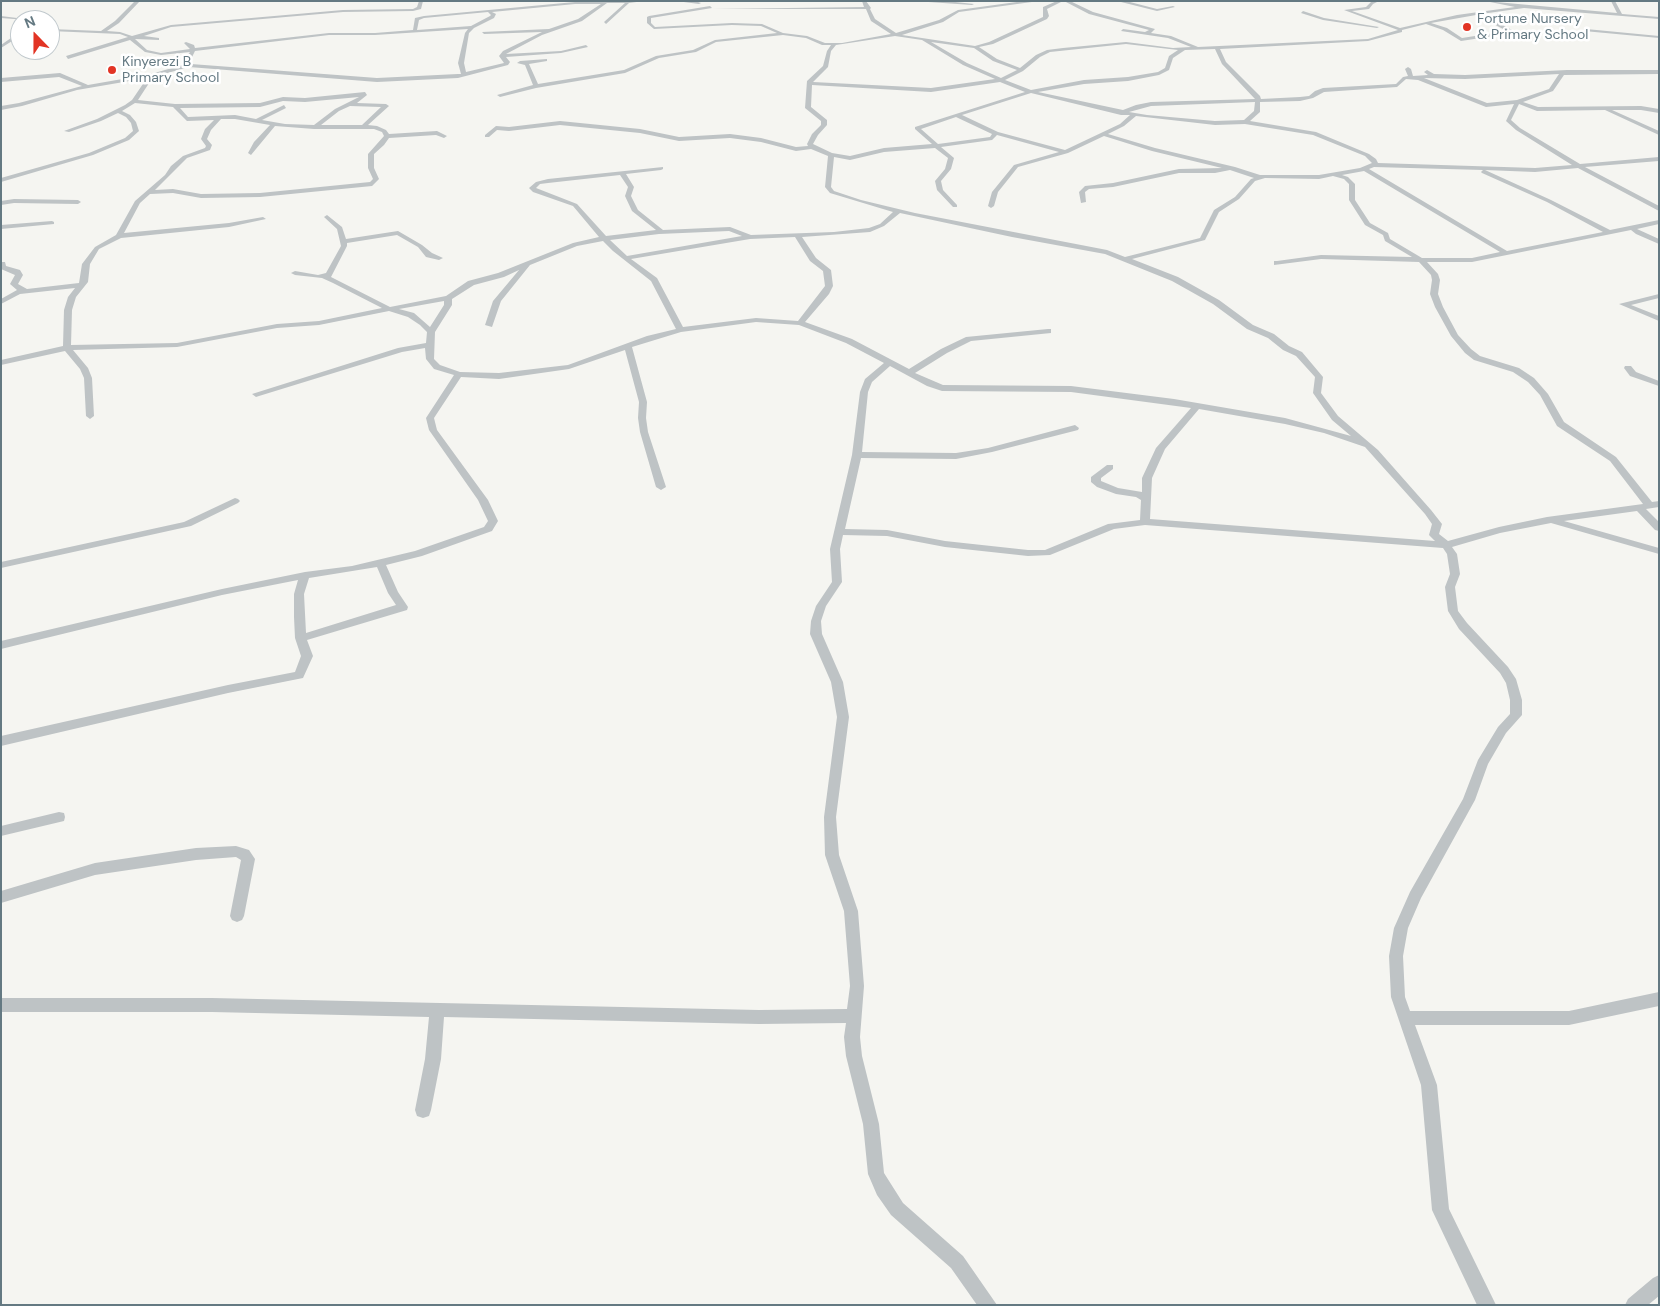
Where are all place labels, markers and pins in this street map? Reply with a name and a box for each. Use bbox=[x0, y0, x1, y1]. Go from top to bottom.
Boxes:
place label: Fortune Nursery & Primary School bbox=[1477, 11, 1588, 44]
marker: Fortune Nursery & Primary School bbox=[1461, 21, 1473, 33]
place label: Kinyerezi B Primary School bbox=[122, 54, 219, 86]
marker: Kinyerezi B Primary School bbox=[106, 64, 118, 76]

